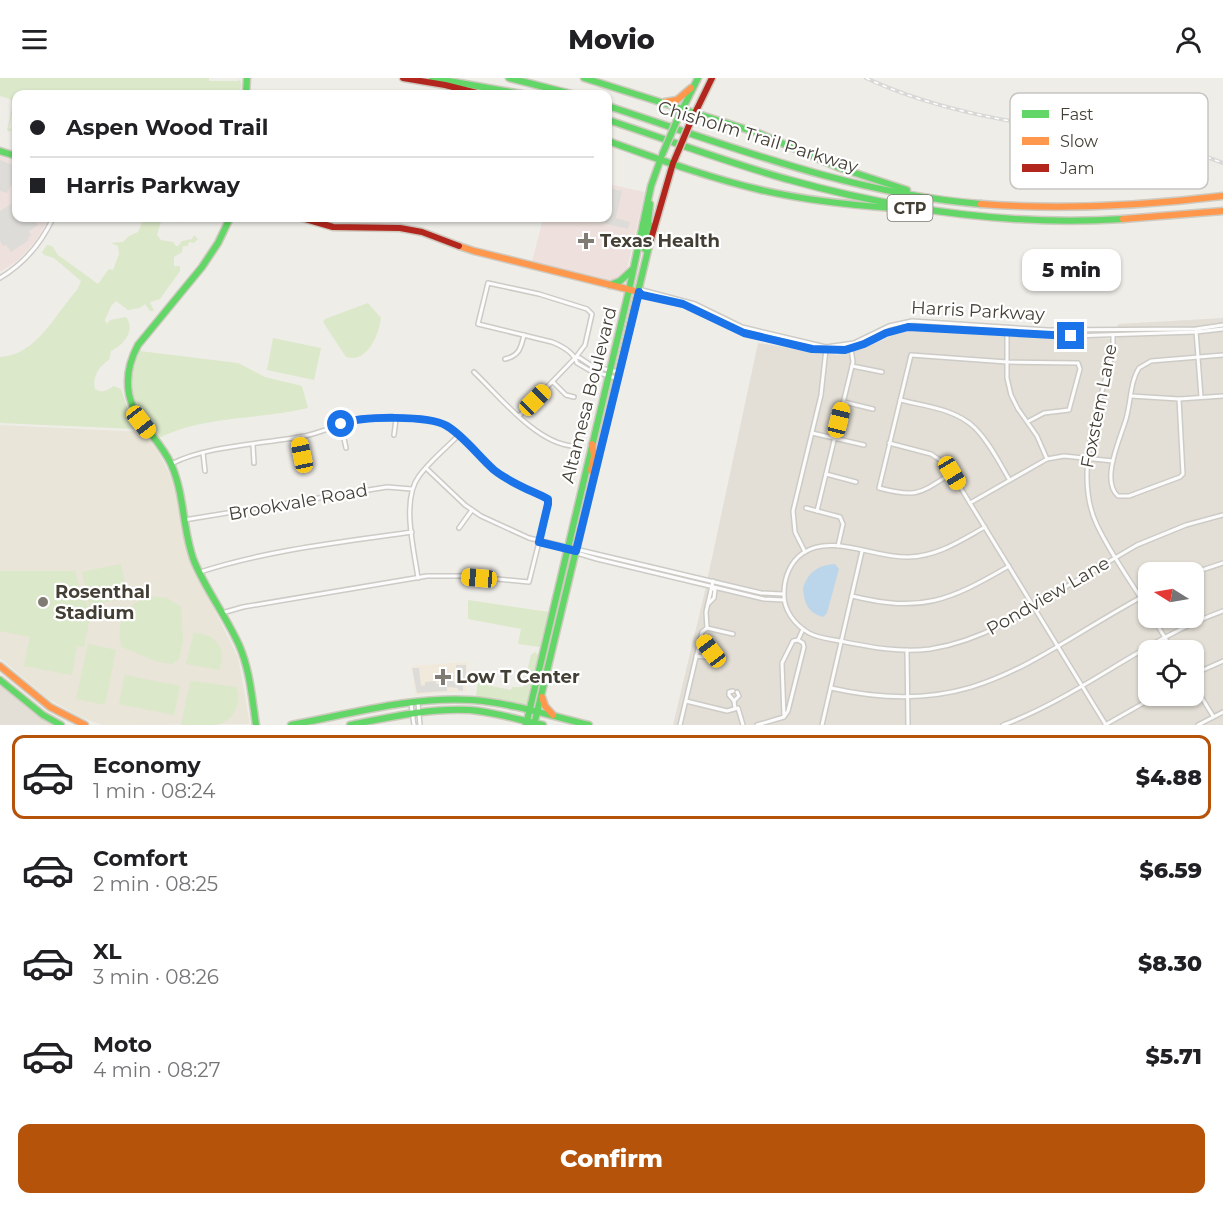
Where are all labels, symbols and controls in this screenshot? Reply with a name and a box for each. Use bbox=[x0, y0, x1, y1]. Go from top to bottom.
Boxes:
icon: menu bbox=[18, 23, 51, 56]
text: Movio bbox=[568, 23, 655, 56]
icon: person bbox=[1172, 23, 1205, 56]
legend bbox=[1010, 93, 1208, 189]
street label: Chisholm Trail Parkway bbox=[655, 96, 861, 178]
text: Fast bbox=[1060, 105, 1094, 124]
text: Aspen Wood Trail bbox=[66, 114, 268, 141]
text: Slow bbox=[1060, 132, 1098, 151]
text: Jam bbox=[1059, 159, 1094, 178]
text: Harris Parkway bbox=[66, 172, 240, 199]
road number: CTP bbox=[888, 195, 932, 221]
place label: Texas Health bbox=[600, 230, 720, 252]
marker: Texas Health bbox=[577, 232, 595, 250]
callout: 5 min bbox=[1022, 249, 1120, 291]
text: 5 min bbox=[1042, 258, 1101, 282]
street label: Harris Parkway bbox=[911, 297, 1046, 326]
street label: Altamesa Boulevard bbox=[556, 305, 622, 485]
route end bbox=[1057, 322, 1084, 349]
street label: Foxstem Lane bbox=[1076, 342, 1122, 470]
car bbox=[516, 381, 554, 419]
car bbox=[826, 400, 852, 440]
car bbox=[123, 402, 159, 442]
route start bbox=[327, 410, 354, 437]
car bbox=[289, 436, 315, 474]
car bbox=[935, 453, 969, 493]
street label: Brookvale Road bbox=[227, 479, 369, 525]
street label: Pondview Lane bbox=[983, 552, 1114, 640]
north arrow bbox=[1138, 562, 1204, 628]
map controls bbox=[1138, 562, 1204, 706]
car bbox=[460, 567, 498, 589]
place label: Rosenthal Stadium bbox=[55, 581, 150, 624]
marker: Rosenthal Stadium bbox=[36, 595, 50, 609]
car bbox=[693, 631, 729, 671]
button: locate bbox=[1138, 640, 1204, 706]
place label: Low T Center bbox=[456, 666, 580, 688]
marker: Low T Center bbox=[434, 668, 452, 686]
icon: car bbox=[21, 750, 75, 804]
text: Economy bbox=[93, 752, 201, 779]
text: $4.88 bbox=[1136, 764, 1202, 791]
text: 1 min · 08:24 bbox=[93, 779, 215, 803]
icon: car bbox=[21, 843, 75, 897]
text: Comfort bbox=[93, 845, 188, 872]
text: $6.59 bbox=[1139, 857, 1202, 884]
text: 2 min · 08:25 bbox=[93, 872, 218, 896]
icon: car bbox=[21, 936, 75, 990]
text: XL bbox=[93, 938, 122, 965]
text: $8.30 bbox=[1138, 950, 1202, 977]
text: 3 min · 08:26 bbox=[93, 965, 219, 989]
icon: car bbox=[21, 1029, 75, 1083]
text: Moto bbox=[93, 1031, 152, 1058]
text: $5.71 bbox=[1146, 1043, 1202, 1070]
text: 4 min · 08:27 bbox=[93, 1058, 220, 1082]
button: Confirm bbox=[18, 1124, 1205, 1193]

